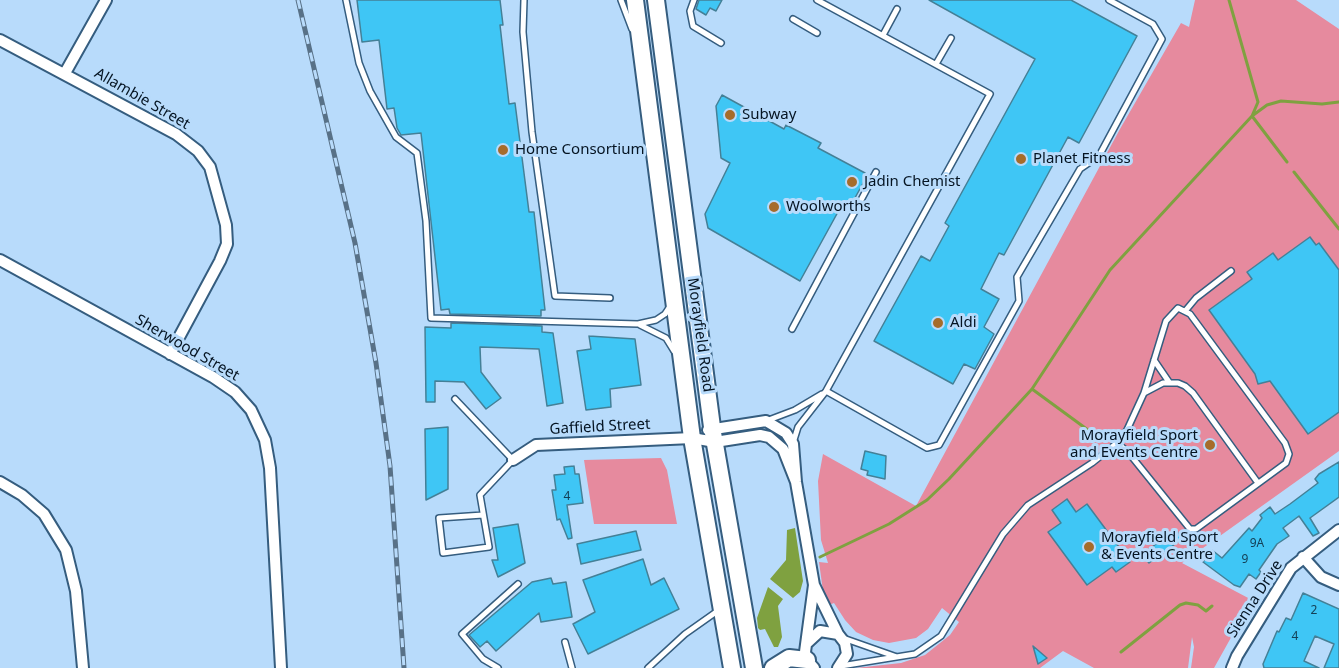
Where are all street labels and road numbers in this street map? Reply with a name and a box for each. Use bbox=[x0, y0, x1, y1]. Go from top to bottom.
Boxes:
street label: Allambie Street bbox=[91, 64, 193, 134]
street label: Morayfield Road bbox=[683, 277, 717, 393]
street label: Sherwood Street bbox=[132, 311, 242, 385]
street label: Gaffield Street bbox=[549, 415, 651, 439]
street label: Sienna Drive bbox=[1223, 557, 1287, 641]

